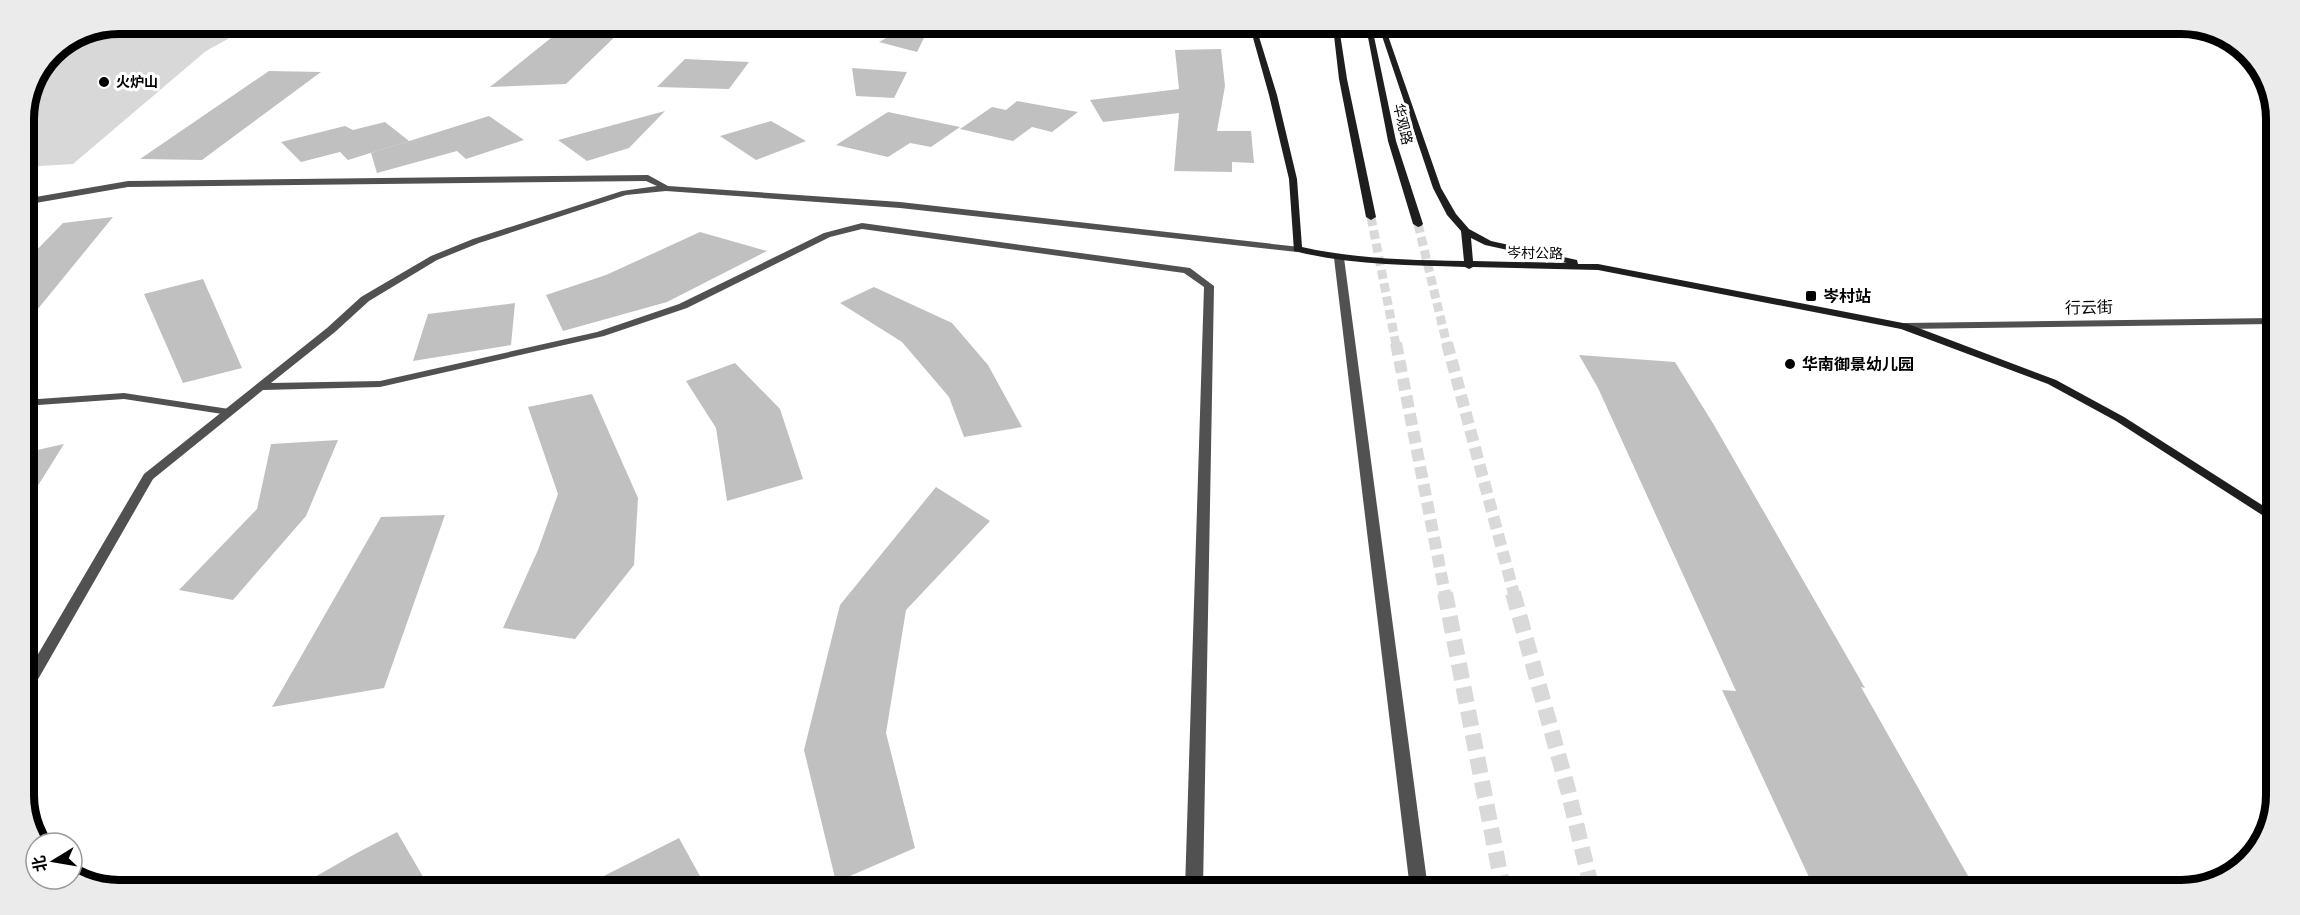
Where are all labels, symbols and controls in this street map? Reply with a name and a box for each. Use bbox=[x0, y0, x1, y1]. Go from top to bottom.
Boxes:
place label: 火炉山 bbox=[116, 74, 158, 90]
marker: 火炉山 bbox=[97, 75, 111, 89]
street label: 华观路 bbox=[1390, 102, 1416, 146]
street label: 岑村公路 bbox=[1507, 245, 1563, 261]
place label: 岑村站 bbox=[1823, 287, 1871, 305]
marker: 岑村站 bbox=[1804, 289, 1818, 303]
street label: 行云街 bbox=[2065, 298, 2113, 316]
place label: 华南御景幼儿园 bbox=[1802, 355, 1914, 373]
marker: 华南御景幼儿园 bbox=[1783, 357, 1797, 371]
north arrow bbox=[24, 831, 84, 891]
text: 北 bbox=[29, 854, 50, 873]

